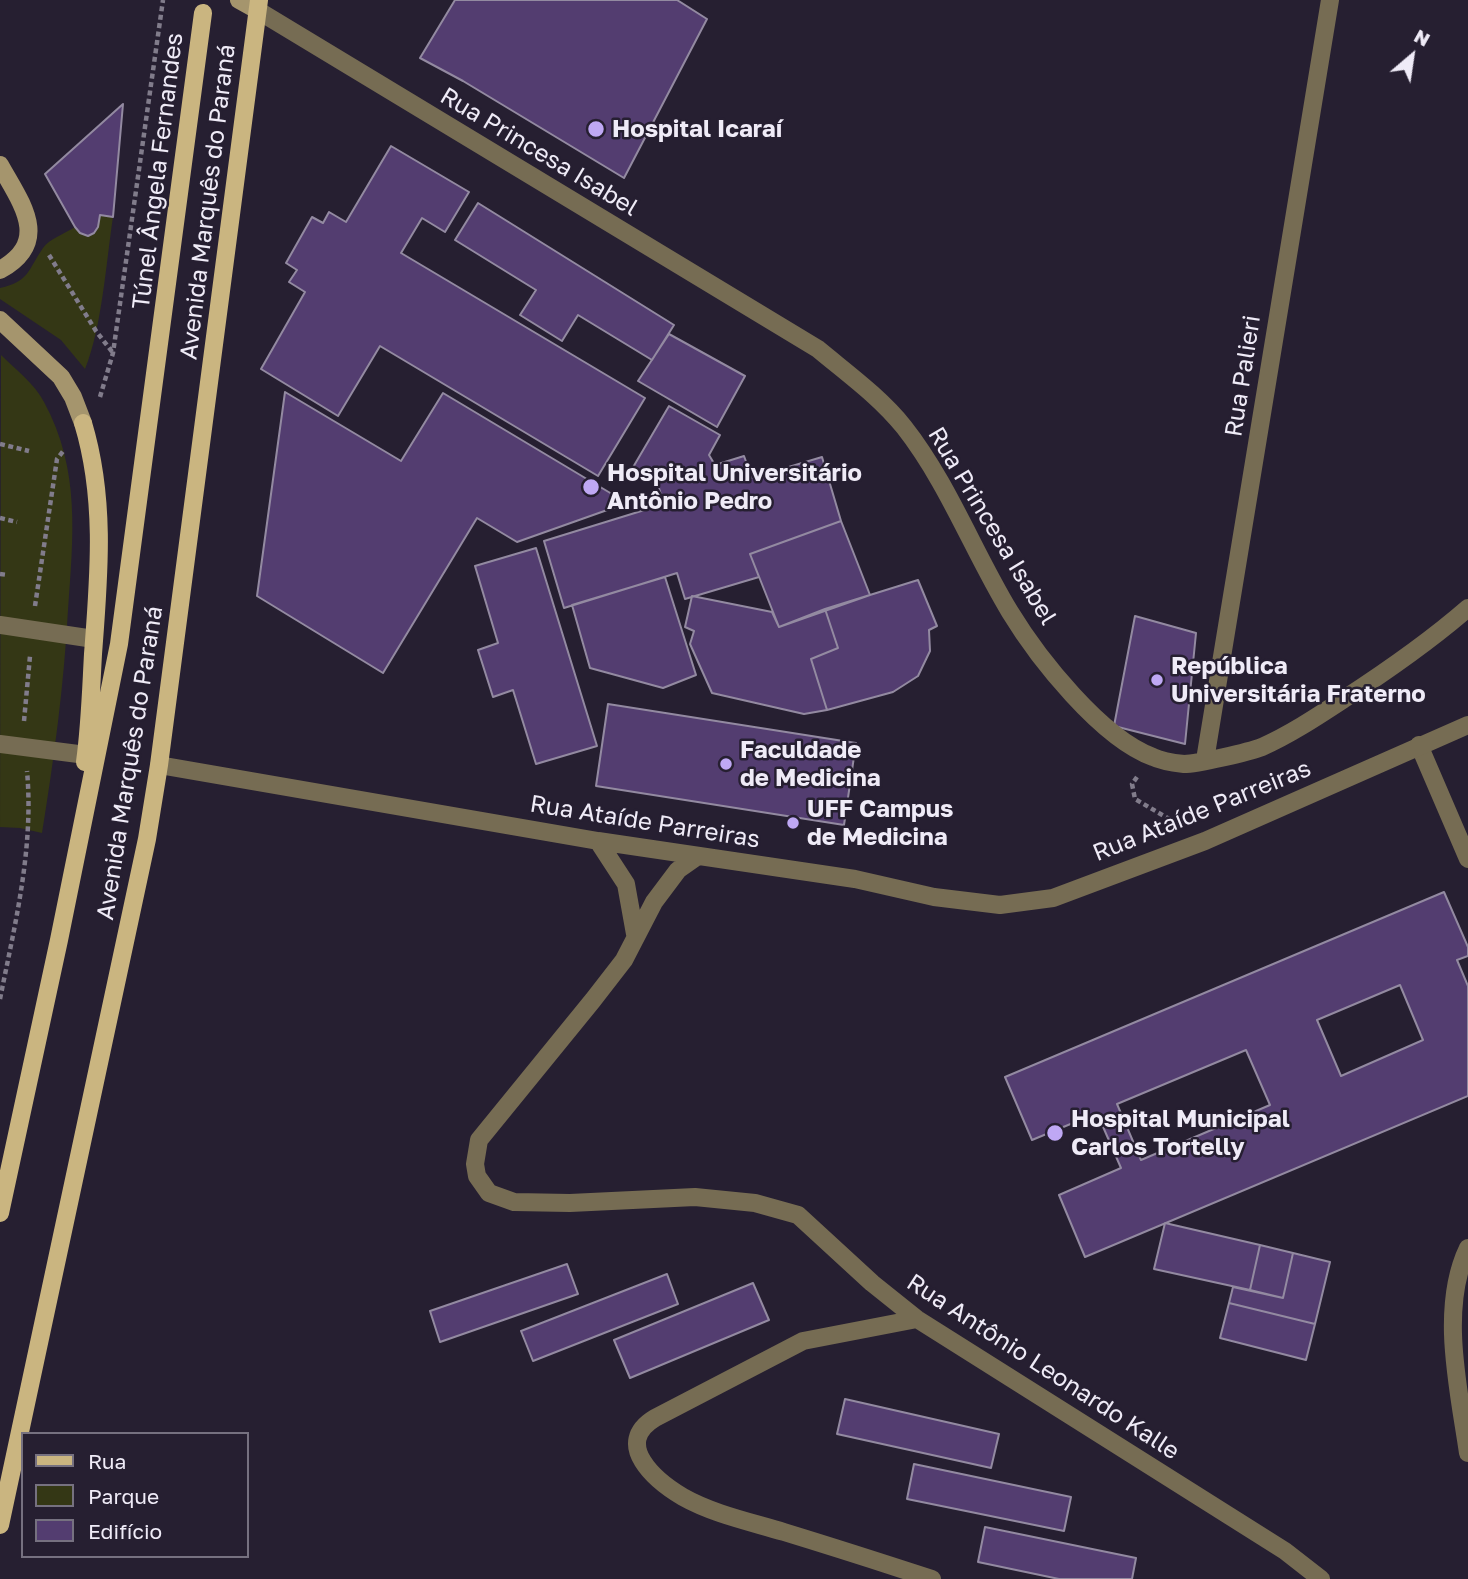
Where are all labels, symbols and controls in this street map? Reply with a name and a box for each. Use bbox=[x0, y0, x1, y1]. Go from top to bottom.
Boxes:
north arrow bbox=[1377, 21, 1447, 91]
text: N bbox=[1411, 24, 1434, 51]
street label: Túnel Ângela Fernandes bbox=[127, 31, 189, 311]
street label: Avenida Marquês do Paraná bbox=[174, 43, 242, 361]
street label: Rua Princesa Isabel bbox=[435, 82, 643, 222]
place label: Hospital Icaraí bbox=[612, 115, 782, 143]
marker: Hospital Icaraí bbox=[586, 119, 606, 139]
street label: Rua Palieri bbox=[1219, 313, 1267, 439]
street label: Rua Princesa Isabel bbox=[922, 422, 1062, 630]
place label: Hospital Universitário Antônio Pedro bbox=[607, 459, 862, 515]
marker: Hospital Universitário Antônio Pedro bbox=[581, 477, 601, 497]
street label: Avenida Marquês do Paraná bbox=[91, 604, 169, 922]
place label: República Universitária Fraterno bbox=[1171, 652, 1426, 708]
marker: República Universitária Fraterno bbox=[1149, 672, 1165, 688]
place label: Faculdade de Medicina bbox=[740, 736, 881, 792]
street label: Rua Ataíde Parreiras bbox=[1089, 754, 1315, 868]
marker: Faculdade de Medicina bbox=[718, 756, 734, 772]
street label: Rua Ataíde Parreiras bbox=[528, 790, 762, 854]
place label: UFF Campus de Medicina bbox=[807, 795, 954, 851]
marker: UFF Campus de Medicina bbox=[785, 815, 801, 831]
place label: Hospital Municipal Carlos Tortelly bbox=[1071, 1105, 1290, 1161]
marker: Hospital Municipal Carlos Tortelly bbox=[1045, 1123, 1065, 1143]
street label: Rua Antônio Leonardo Kalle bbox=[901, 1268, 1185, 1466]
legend bbox=[21, 1432, 248, 1558]
text: Rua bbox=[88, 1448, 126, 1474]
text: Parque bbox=[88, 1483, 159, 1509]
text: Edifício bbox=[88, 1518, 162, 1544]

